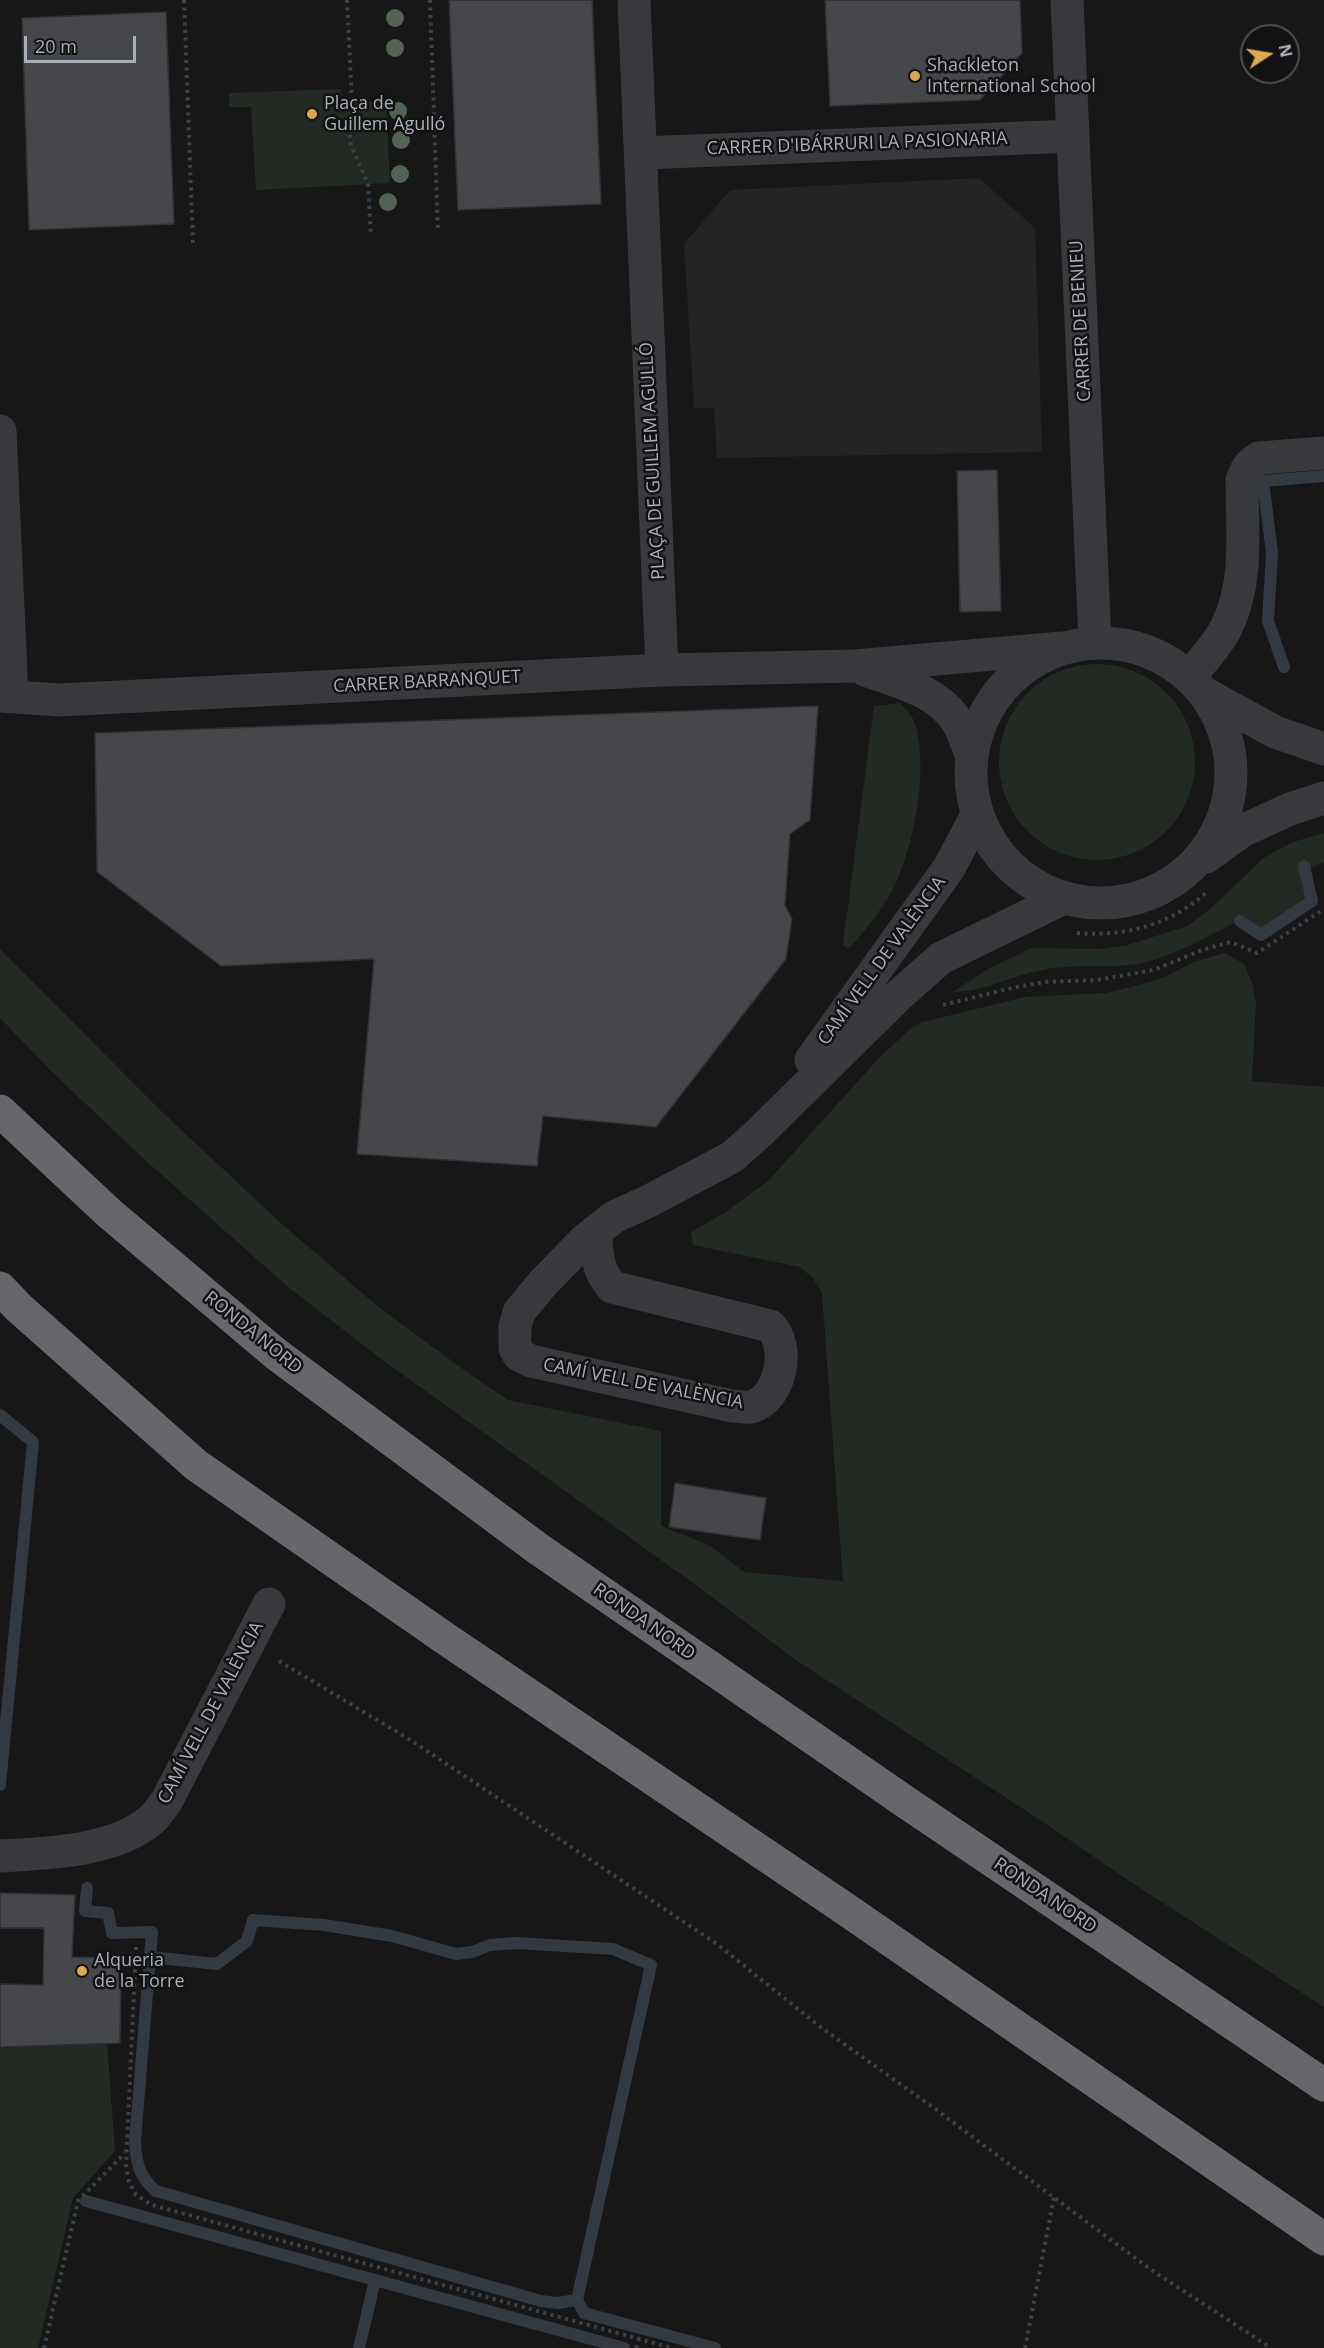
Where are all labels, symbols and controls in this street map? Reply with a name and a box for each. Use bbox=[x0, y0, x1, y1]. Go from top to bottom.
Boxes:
scale bar bbox=[27, 24, 140, 62]
north arrow bbox=[1240, 24, 1300, 84]
text: 20 m bbox=[35, 34, 77, 58]
text: N bbox=[1274, 42, 1298, 59]
place label: Shackleton International School bbox=[927, 55, 1096, 98]
marker: Shackleton International School bbox=[908, 69, 922, 83]
place label: Plaça de Guillem Agulló bbox=[324, 93, 445, 136]
marker: Plaça de Guillem Agulló bbox=[305, 107, 319, 121]
street label: CARRER D'IBÁRRURI LA PASIONARIA bbox=[706, 128, 1008, 160]
street label: CARRER DE BENIEU bbox=[1066, 240, 1096, 402]
street label: PLAÇA DE GUILLEM AGULLÓ bbox=[636, 342, 670, 580]
street label: CARRER BARRANQUET bbox=[333, 666, 521, 698]
street label: CAMÍ VELL DE VALÈNCIA bbox=[813, 872, 951, 1050]
street label: RONDA NORD bbox=[200, 1287, 306, 1379]
street label: CAMÍ VELL DE VALÈNCIA bbox=[541, 1354, 745, 1414]
street label: RONDA NORD bbox=[589, 1579, 699, 1665]
street label: CAMÍ VELL DE VALÈNCIA bbox=[154, 1618, 268, 1808]
street label: RONDA NORD bbox=[989, 1854, 1101, 1938]
place label: Alqueria de la Torre bbox=[94, 1950, 185, 1992]
marker: Alqueria de la Torre bbox=[75, 1964, 89, 1978]

